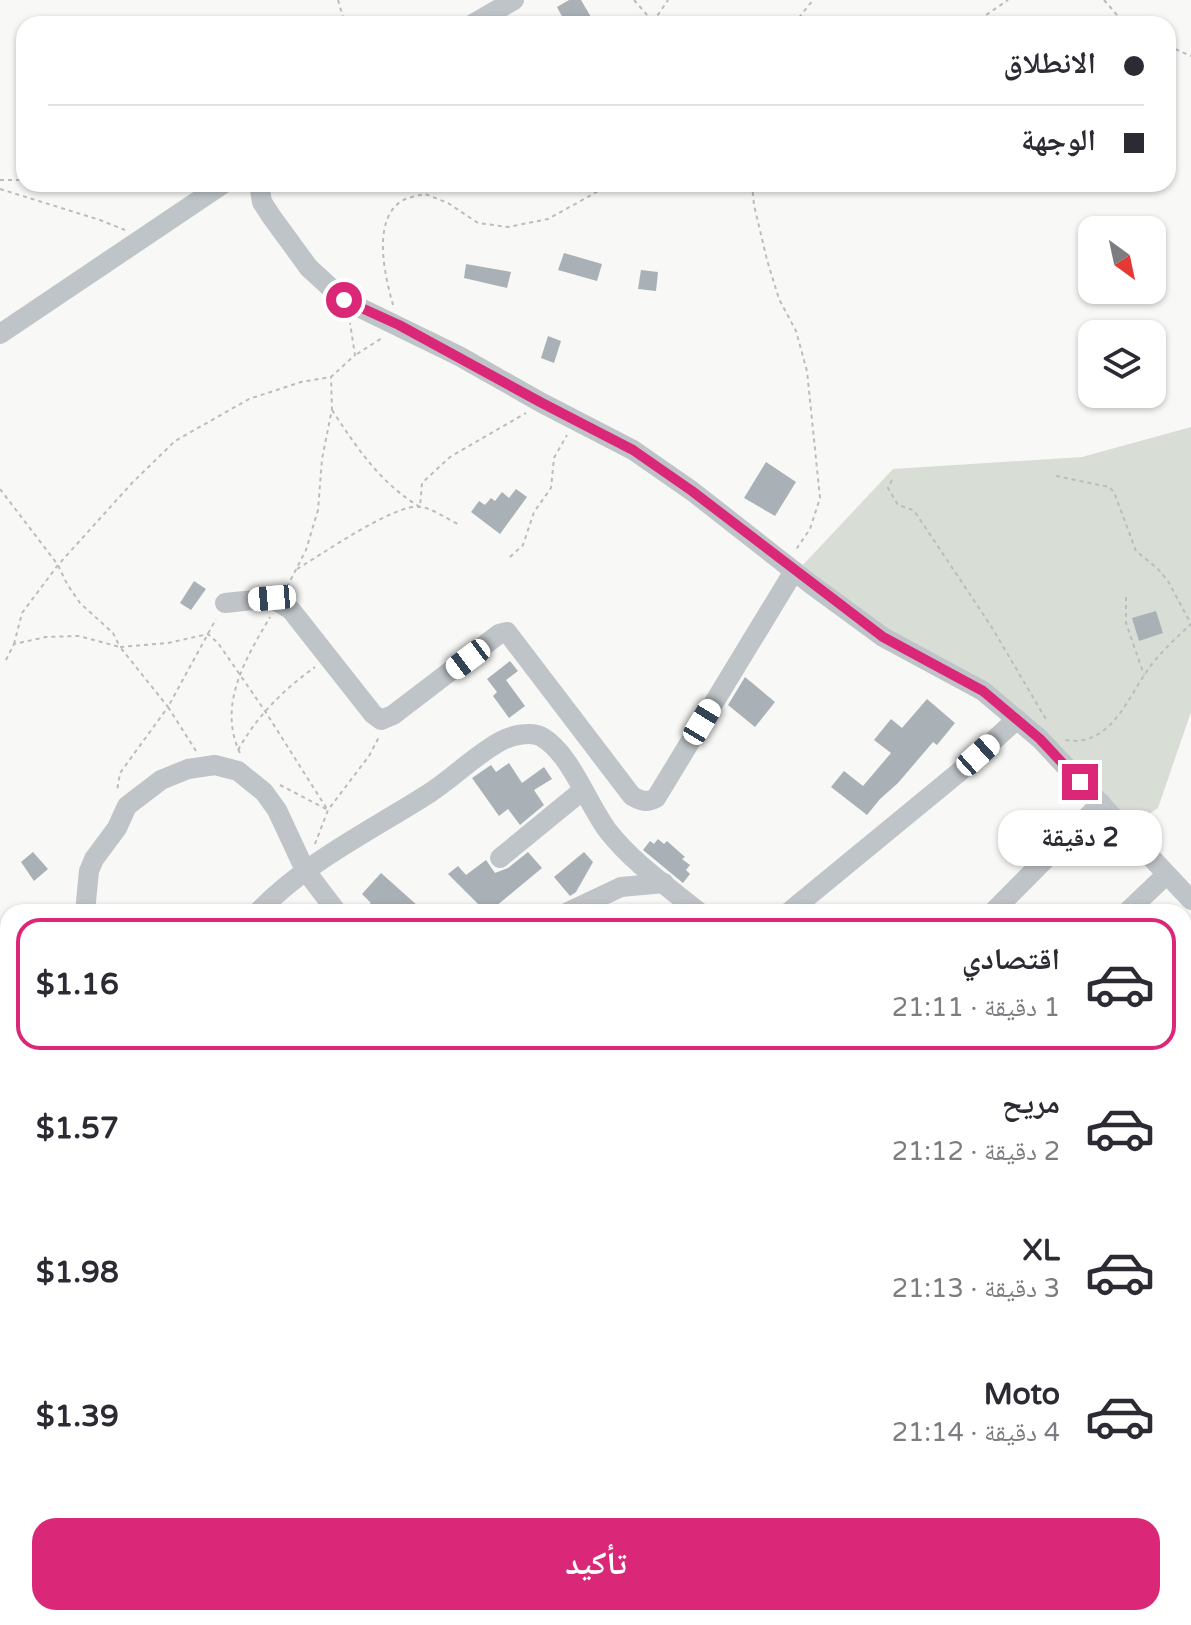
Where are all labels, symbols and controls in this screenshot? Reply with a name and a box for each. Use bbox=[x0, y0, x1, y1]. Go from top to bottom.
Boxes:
text: الانطلاق bbox=[1003, 45, 1096, 82]
text: الوجهة bbox=[1021, 122, 1096, 159]
north arrow bbox=[1078, 216, 1166, 304]
map controls bbox=[1078, 216, 1166, 408]
route start bbox=[326, 282, 362, 318]
button: layers bbox=[1078, 320, 1166, 408]
car bbox=[247, 584, 297, 612]
car bbox=[442, 635, 494, 683]
car bbox=[679, 695, 725, 749]
car bbox=[952, 730, 1004, 780]
route end bbox=[1062, 764, 1098, 800]
callout: 2 دقيقة bbox=[998, 810, 1162, 866]
text: 2 دقيقة bbox=[1041, 822, 1119, 853]
text: اقتصادي bbox=[962, 941, 1060, 978]
icon: car bbox=[1084, 948, 1156, 1020]
text: $1.16 bbox=[36, 966, 119, 1003]
text: 1 دقيقة · 21:11 bbox=[892, 992, 1060, 1023]
text: مريح bbox=[1002, 1085, 1060, 1122]
icon: car bbox=[1084, 1092, 1156, 1164]
text: $1.57 bbox=[36, 1110, 119, 1147]
text: 2 دقيقة · 21:12 bbox=[892, 1136, 1060, 1167]
text: XL bbox=[1023, 1232, 1060, 1269]
icon: car bbox=[1084, 1236, 1156, 1308]
text: $1.98 bbox=[36, 1254, 119, 1291]
text: 3 دقيقة · 21:13 bbox=[892, 1273, 1060, 1304]
text: Moto bbox=[984, 1376, 1060, 1413]
icon: car bbox=[1084, 1380, 1156, 1452]
text: $1.39 bbox=[36, 1398, 119, 1435]
text: 4 دقيقة · 21:14 bbox=[892, 1417, 1060, 1448]
button: تأكيد bbox=[32, 1518, 1160, 1610]

